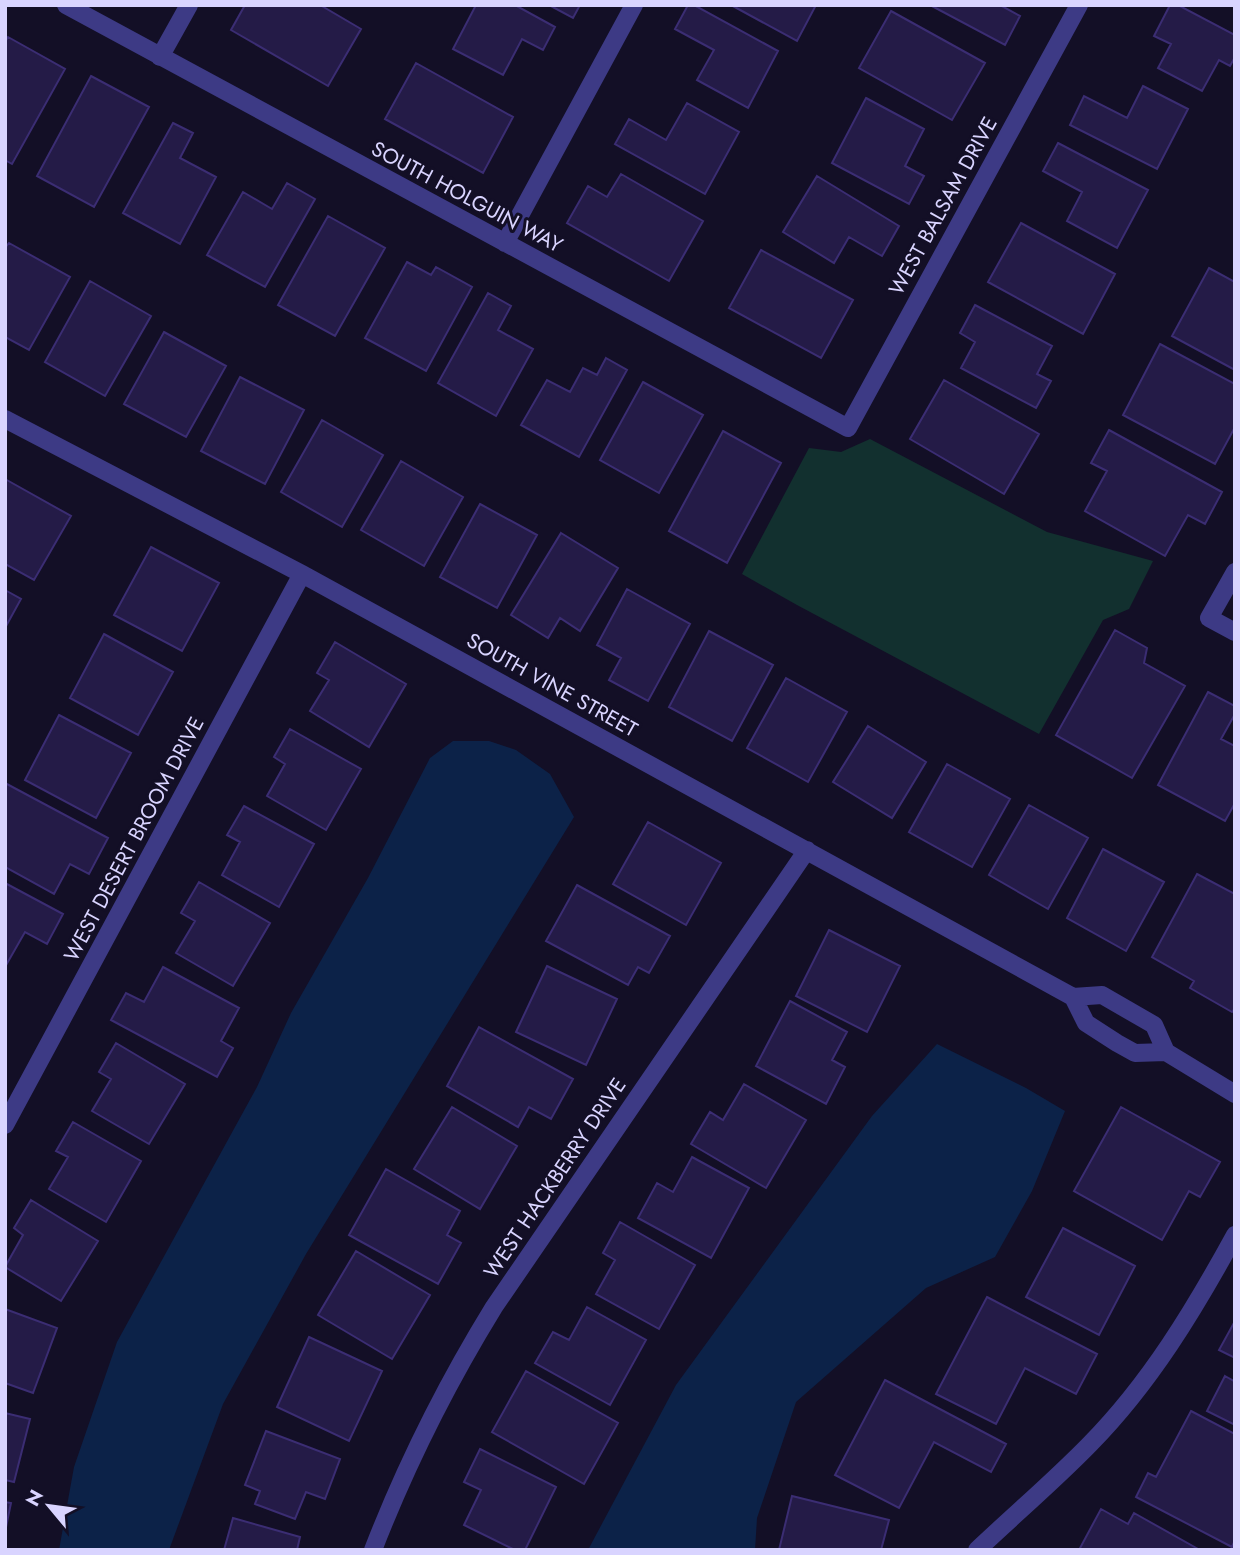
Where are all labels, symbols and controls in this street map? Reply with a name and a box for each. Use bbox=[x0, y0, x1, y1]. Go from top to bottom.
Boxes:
street label: WEST BALSAM DRIVE bbox=[881, 111, 1005, 301]
street label: SOUTH HOLGUIN WAY bbox=[366, 134, 568, 260]
street label: SOUTH VINE STREET bbox=[461, 625, 643, 745]
street label: WEST DESERT BROOM DRIVE bbox=[57, 711, 211, 967]
street label: WEST HACKBERRY DRIVE bbox=[477, 1072, 633, 1284]
north arrow bbox=[14, 1471, 84, 1541]
text: N bbox=[19, 1485, 50, 1511]

